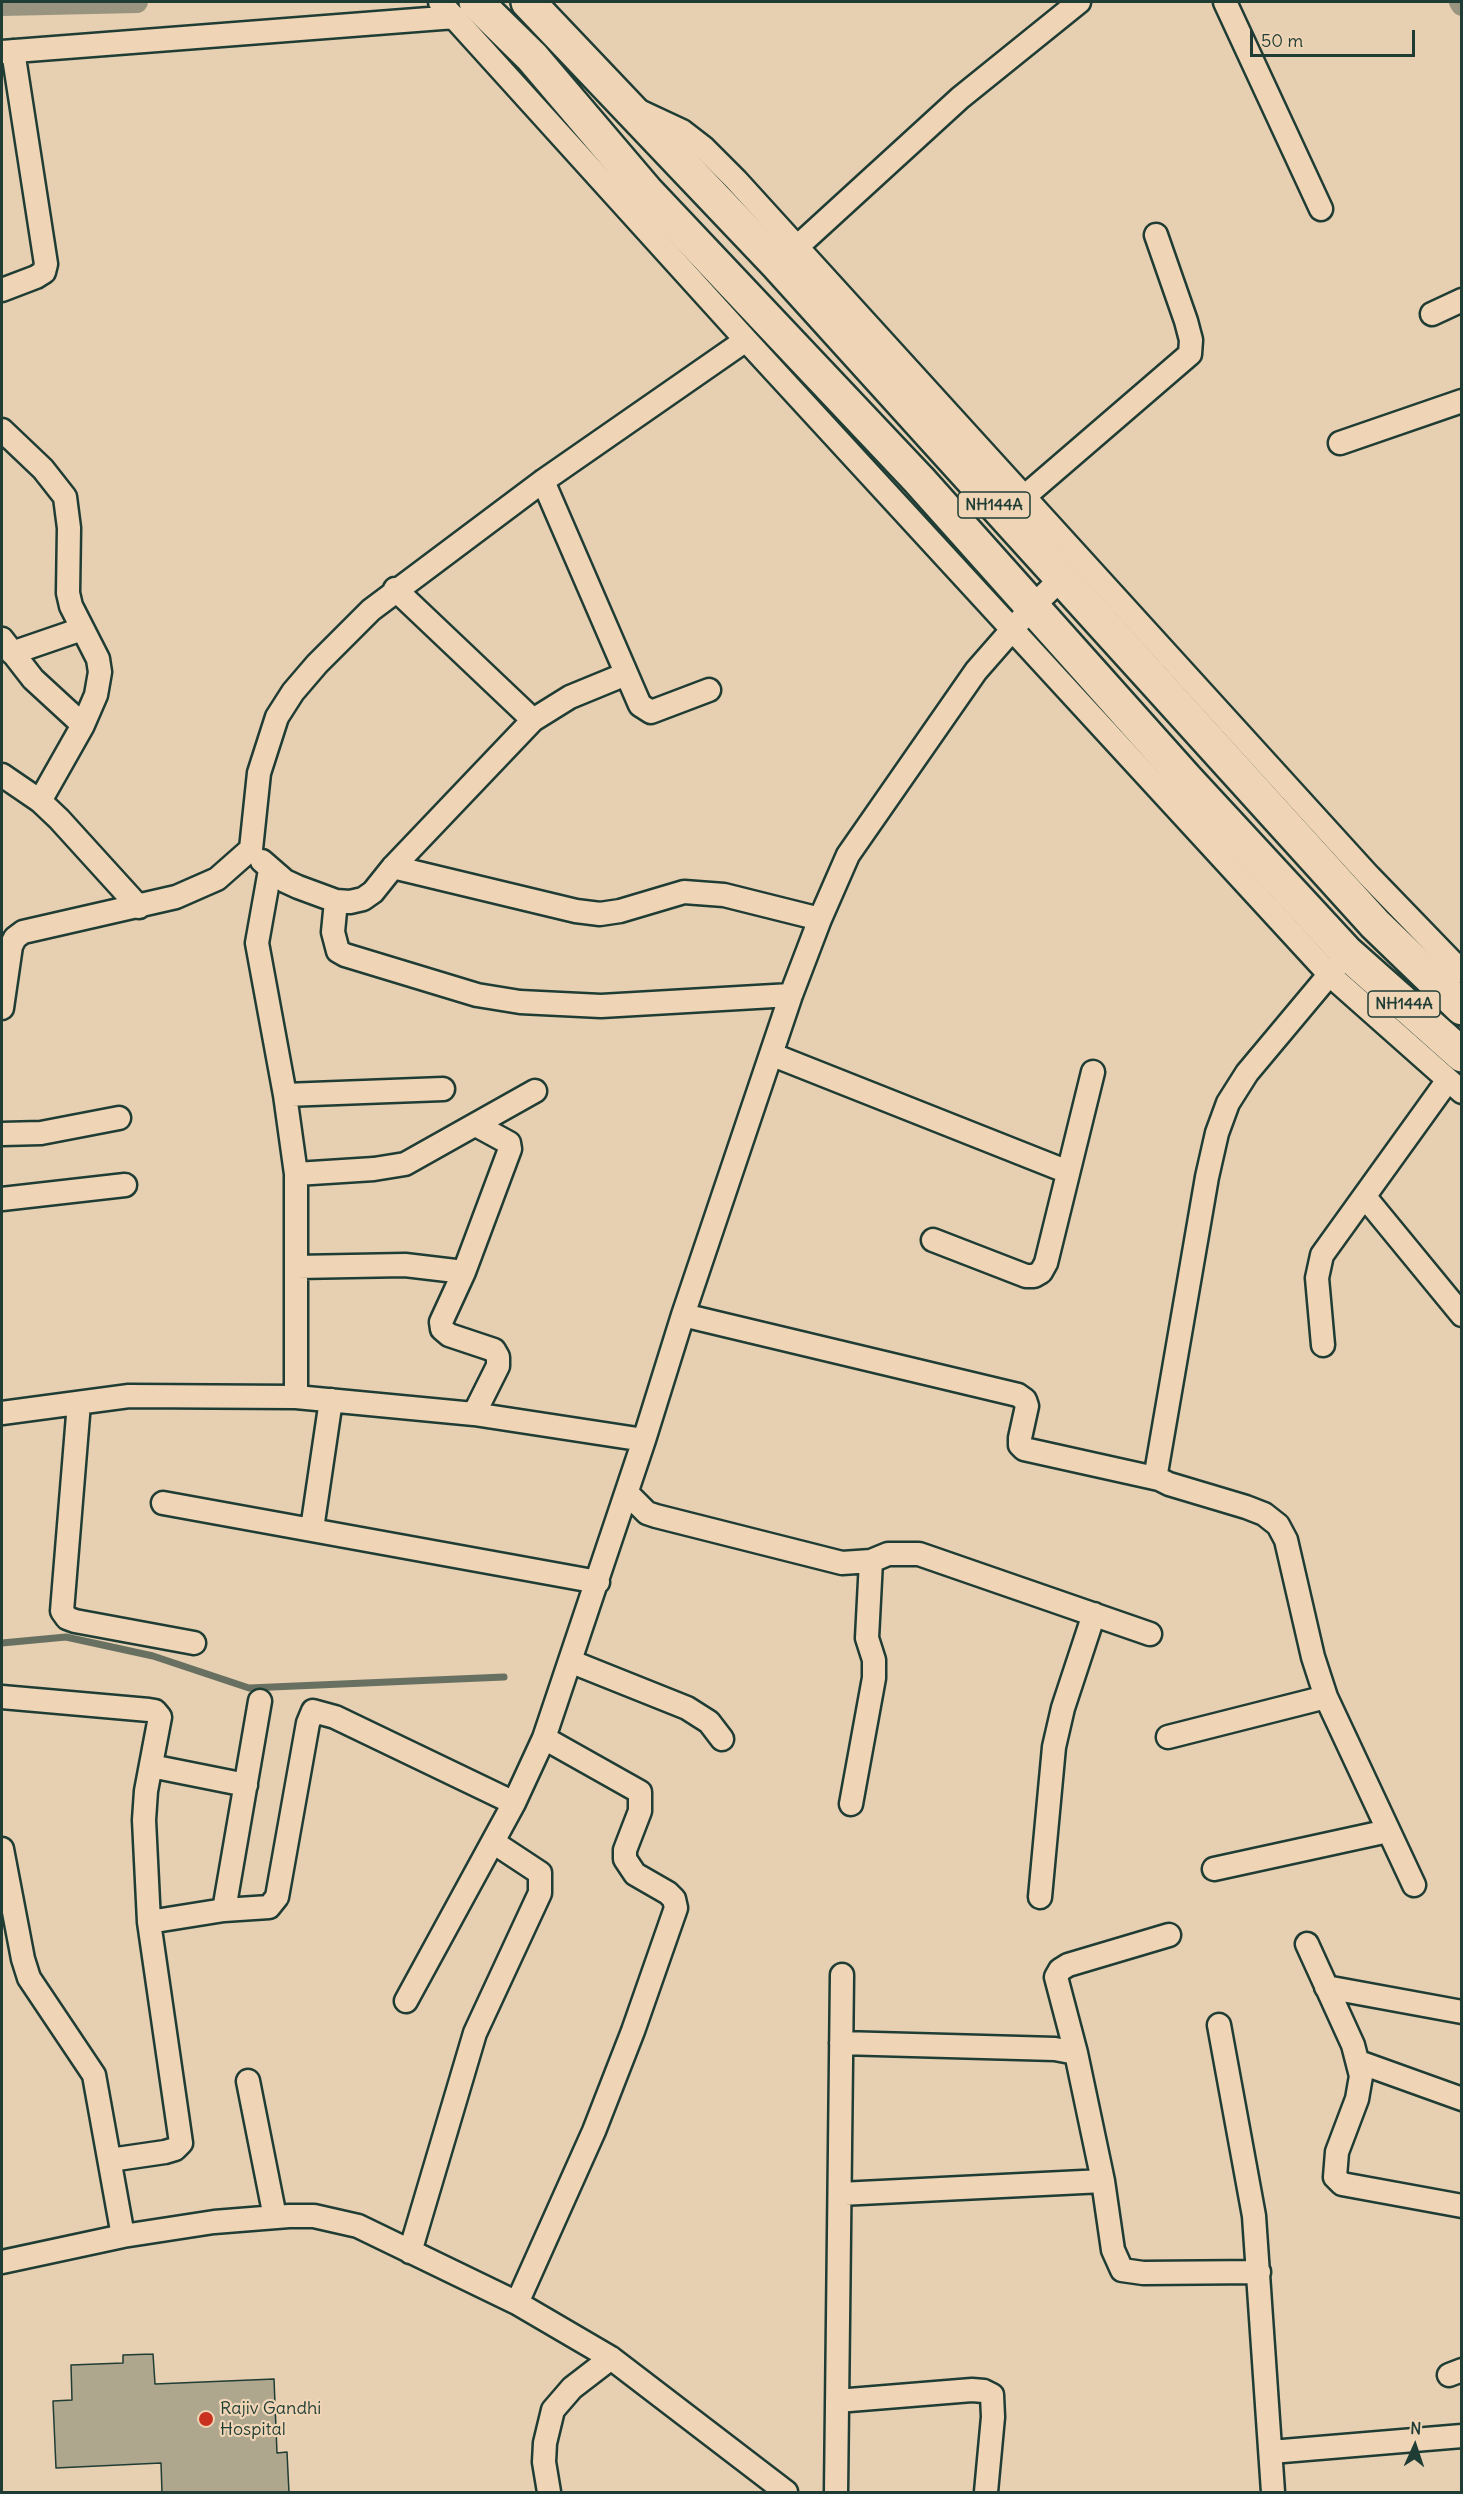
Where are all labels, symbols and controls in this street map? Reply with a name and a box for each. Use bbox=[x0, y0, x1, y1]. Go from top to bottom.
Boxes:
scale bar bbox=[1253, 18, 1418, 56]
text: 50 m bbox=[1261, 29, 1303, 52]
road number: NH144A bbox=[958, 492, 1030, 518]
road number: NH144A bbox=[1368, 991, 1440, 1017]
place label: Rajiv Gandhi Hospital bbox=[220, 2398, 321, 2440]
marker: Rajiv Gandhi Hospital bbox=[197, 2410, 215, 2428]
north arrow bbox=[1385, 2416, 1445, 2476]
text: N bbox=[1410, 2418, 1422, 2438]

